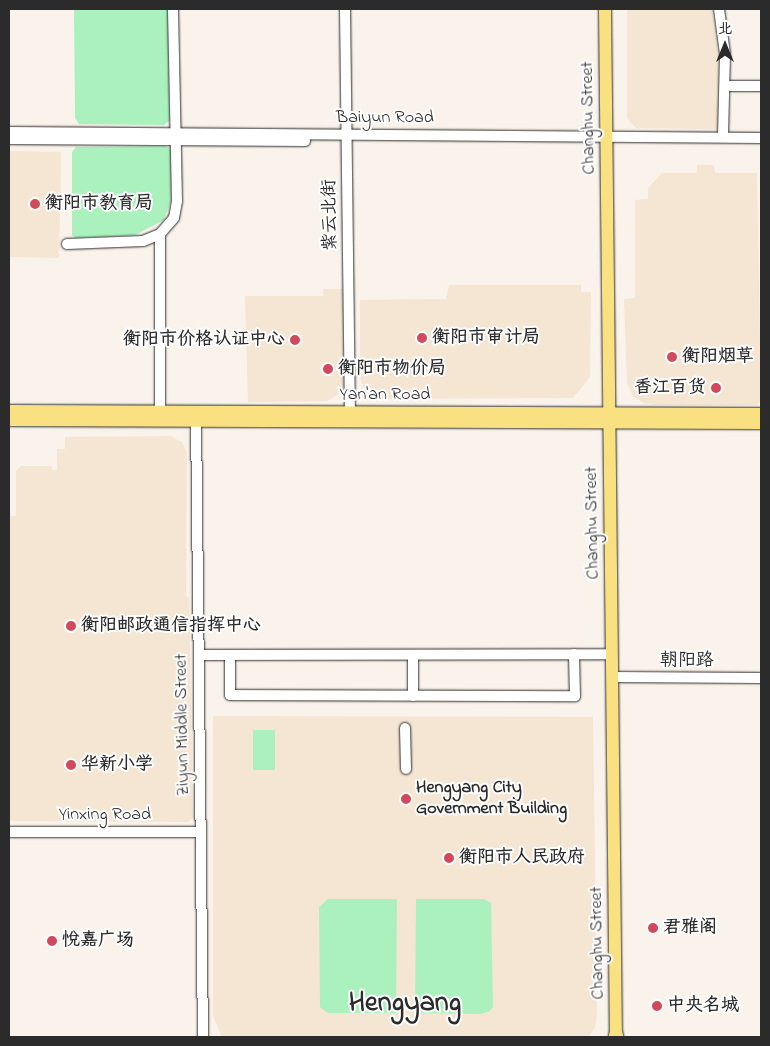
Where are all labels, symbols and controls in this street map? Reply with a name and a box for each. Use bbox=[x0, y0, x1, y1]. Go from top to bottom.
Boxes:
text: 北 bbox=[718, 19, 732, 40]
north arrow bbox=[700, 20, 750, 70]
street label: Changhu Street bbox=[577, 61, 601, 175]
street label: Baiyun Road bbox=[336, 107, 434, 129]
street label: 紫云北街 bbox=[320, 179, 342, 251]
place label: 衡阳市教育局 bbox=[45, 193, 153, 215]
marker: 衡阳市教育局 bbox=[29, 198, 41, 210]
place label: 衡阳市审计局 bbox=[432, 327, 540, 349]
place label: 衡阳市价格认证中心 bbox=[123, 329, 285, 351]
marker: 衡阳市审计局 bbox=[416, 332, 428, 344]
marker: 衡阳市价格认证中心 bbox=[289, 334, 301, 346]
place label: 衡阳烟草 bbox=[682, 346, 754, 368]
marker: 衡阳烟草 bbox=[666, 351, 678, 363]
place label: 衡阳市物价局 bbox=[338, 358, 446, 380]
marker: 衡阳市物价局 bbox=[322, 363, 334, 375]
place label: 香江百货 bbox=[634, 377, 706, 399]
marker: 香江百货 bbox=[710, 382, 722, 394]
street label: Yan'an Road bbox=[340, 384, 430, 406]
street label: Changhu Street bbox=[581, 466, 605, 580]
place label: 衡阳邮政通信指挥中心 bbox=[81, 615, 261, 637]
marker: 衡阳邮政通信指挥中心 bbox=[65, 620, 77, 632]
street label: 朝阳路 bbox=[660, 650, 714, 672]
street label: Ziyun Middle Street bbox=[171, 654, 195, 796]
place label: 华新小学 bbox=[81, 754, 153, 776]
marker: 华新小学 bbox=[65, 759, 77, 771]
place label: Hengyang City Government Building bbox=[416, 778, 567, 821]
marker: Hengyang City Government Building bbox=[400, 793, 412, 805]
street label: Yinxing Road bbox=[59, 804, 151, 826]
place label: 衡阳市人民政府 bbox=[459, 847, 585, 869]
marker: 衡阳市人民政府 bbox=[443, 852, 455, 864]
street label: Changhu Street bbox=[586, 886, 610, 1000]
place label: 君雅阁 bbox=[663, 917, 717, 939]
marker: 君雅阁 bbox=[647, 922, 659, 934]
place label: 悦嘉广场 bbox=[62, 930, 134, 952]
marker: 悦嘉广场 bbox=[46, 935, 58, 947]
district label: Hengyang bbox=[349, 987, 461, 1021]
place label: 中央名城 bbox=[667, 995, 739, 1017]
marker: 中央名城 bbox=[651, 1000, 663, 1012]

